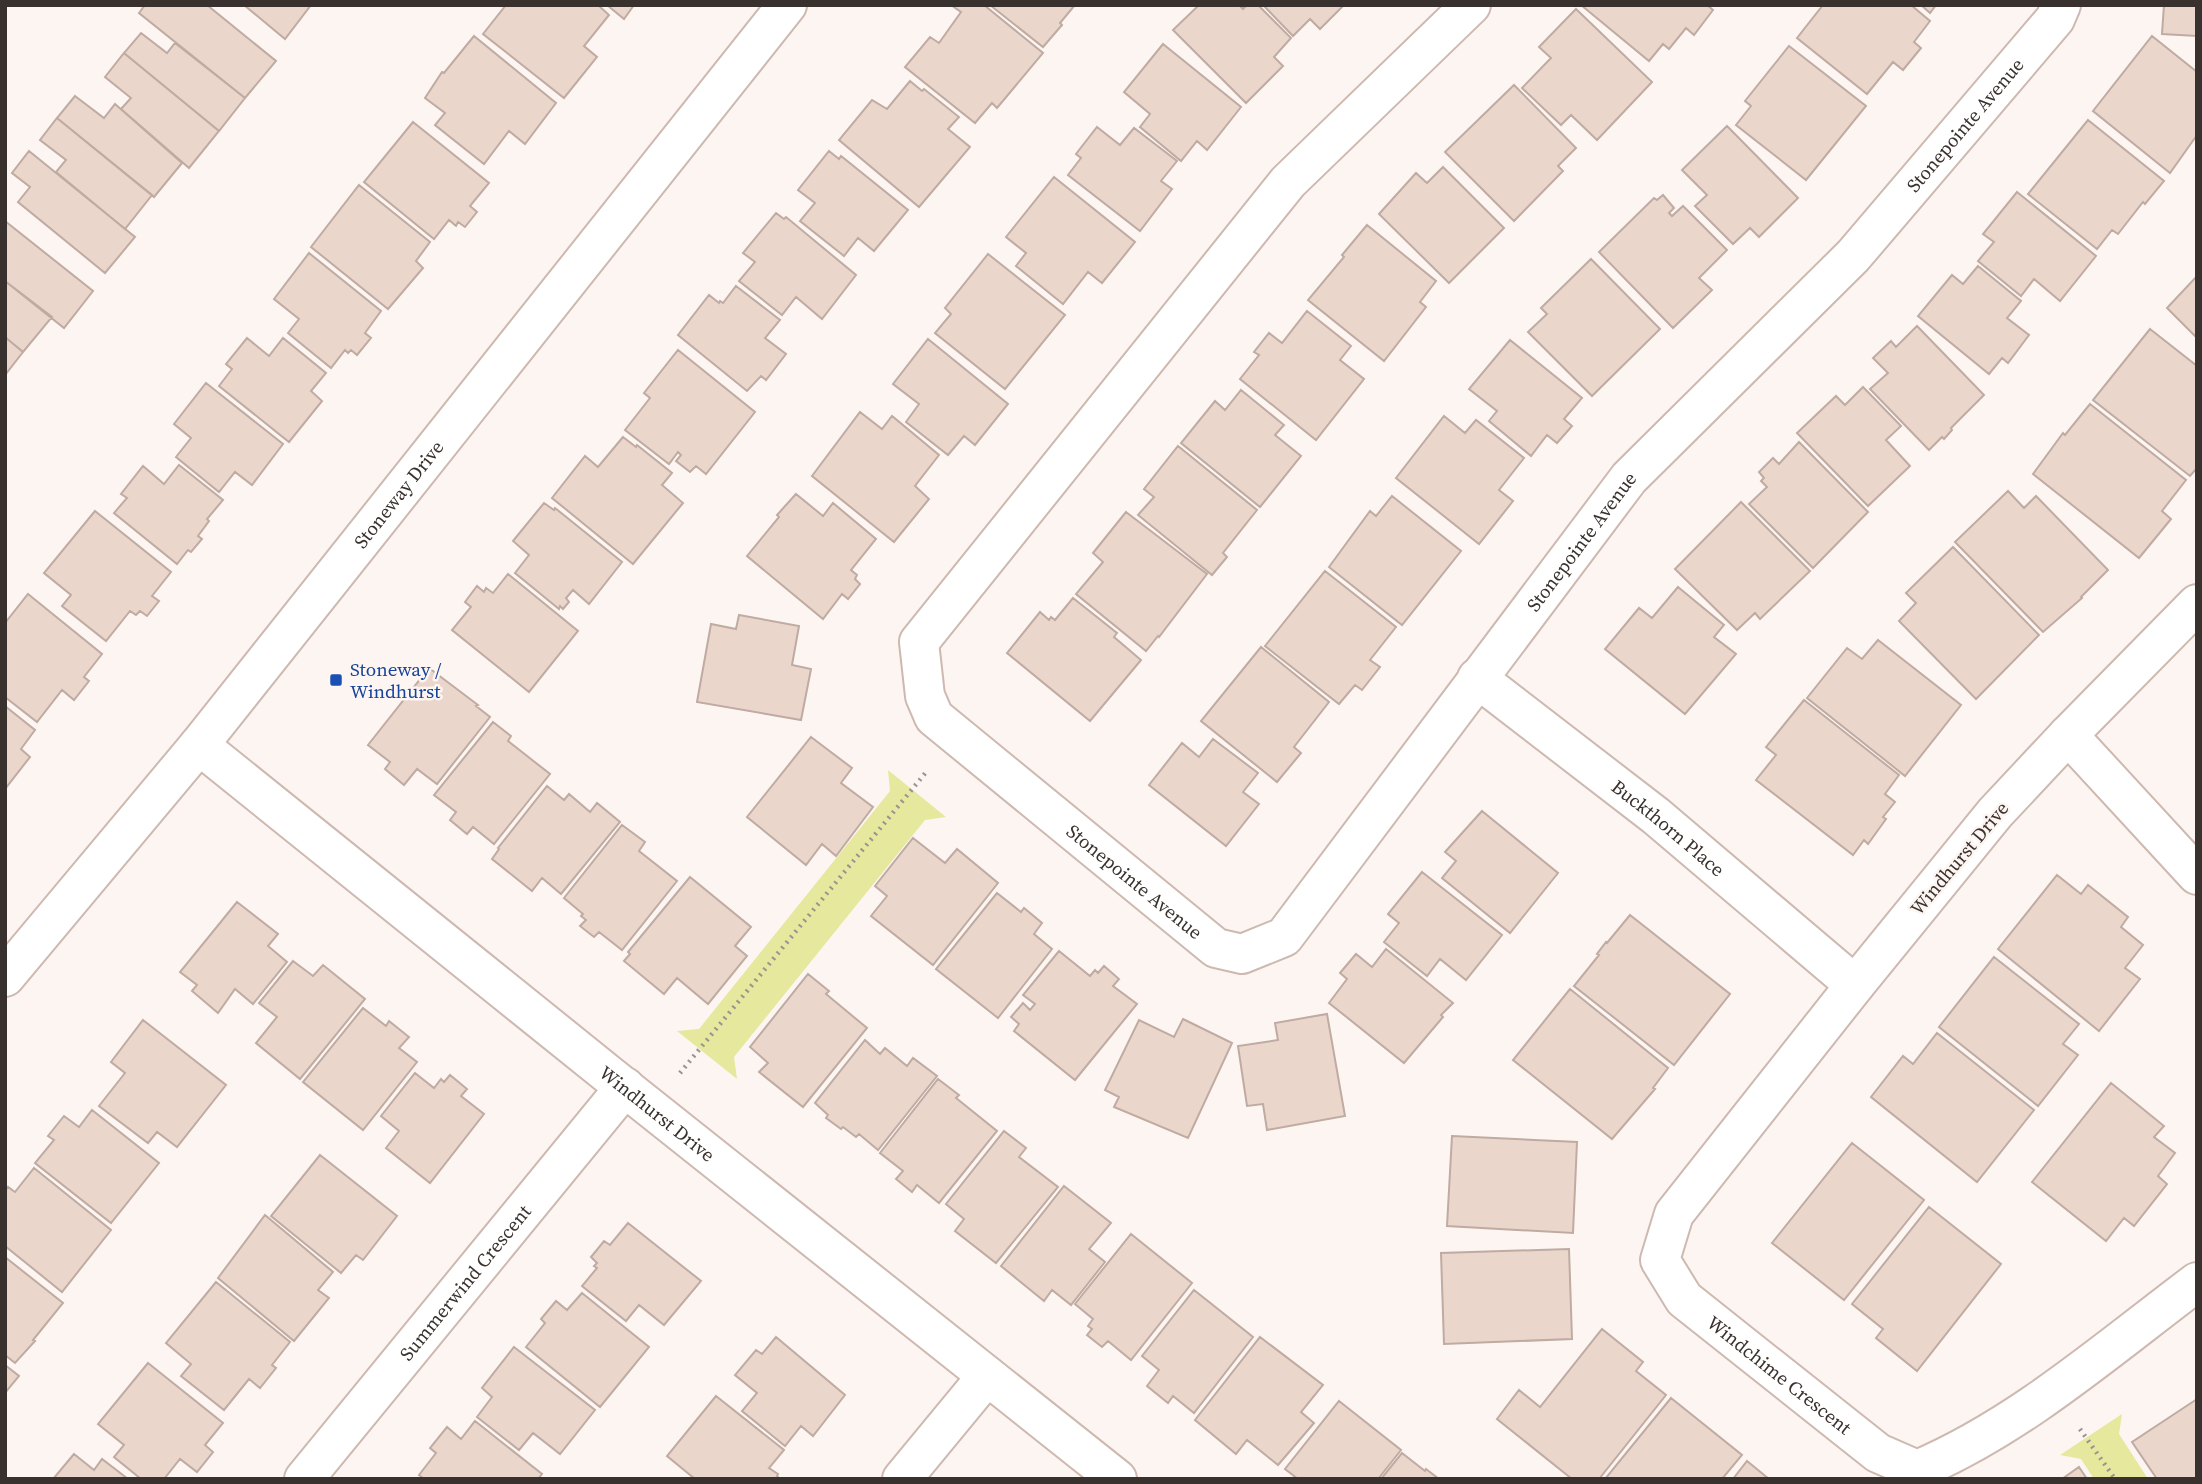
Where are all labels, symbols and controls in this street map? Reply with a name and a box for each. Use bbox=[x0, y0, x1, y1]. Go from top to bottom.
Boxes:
street label: Stonepointe Avenue bbox=[1900, 52, 2029, 197]
street label: Stoneway Drive bbox=[348, 435, 449, 553]
street label: Stonepointe Avenue bbox=[1520, 465, 1642, 617]
place label: Stoneway / Windhurst bbox=[350, 656, 442, 704]
marker: Stoneway / Windhurst bbox=[328, 672, 344, 688]
street label: Buckthorn Place bbox=[1606, 774, 1730, 882]
street label: Windhurst Drive bbox=[1904, 796, 2014, 920]
street label: Stonepointe Avenue bbox=[1061, 818, 1208, 945]
street label: Windhurst Drive bbox=[594, 1059, 720, 1167]
street label: Summerwind Crescent bbox=[393, 1199, 537, 1366]
street label: Windchime Crescent bbox=[1702, 1309, 1858, 1441]

